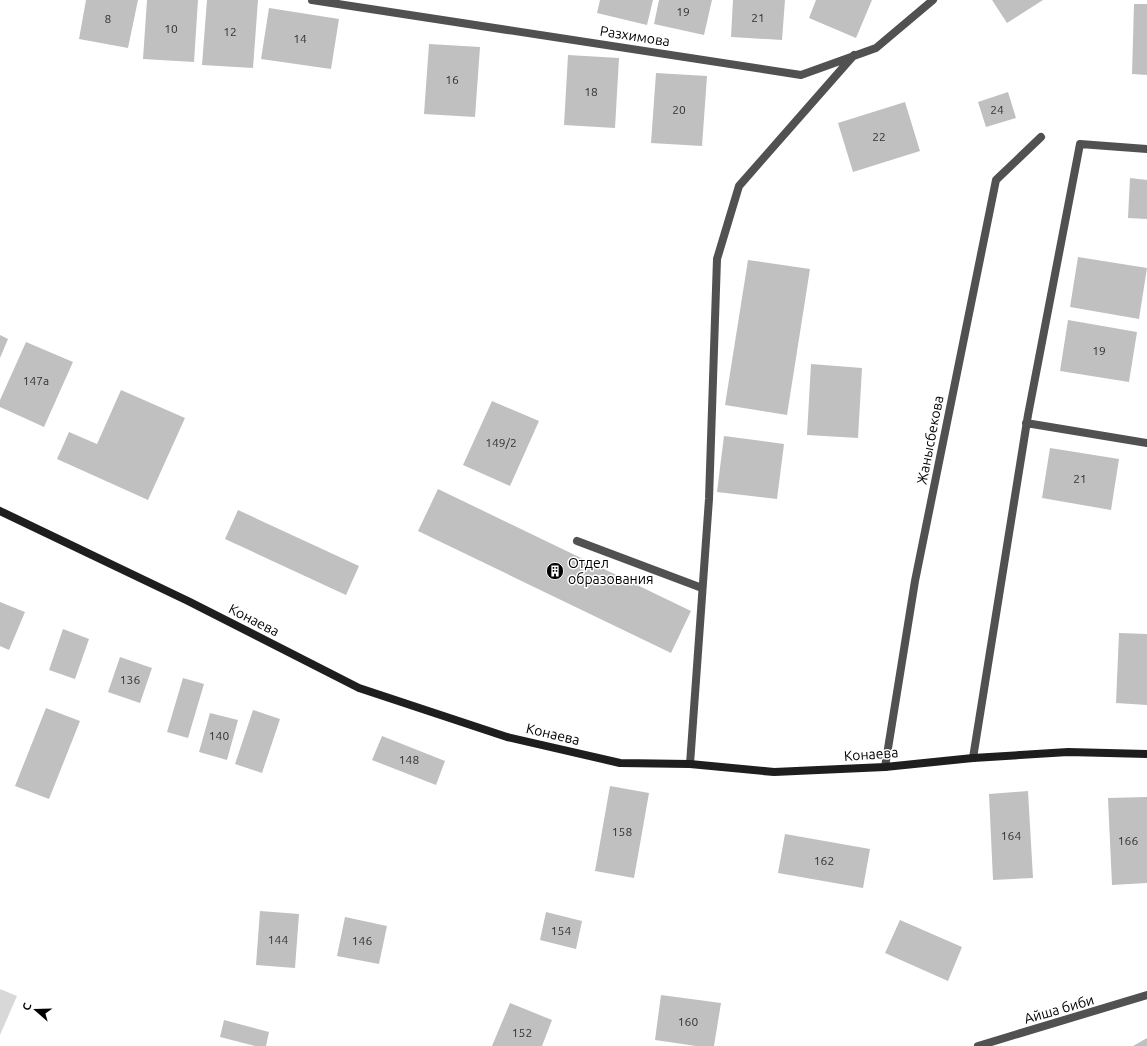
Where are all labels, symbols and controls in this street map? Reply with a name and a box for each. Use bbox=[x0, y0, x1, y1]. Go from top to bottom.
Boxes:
house number: 19 bbox=[676, 5, 690, 18]
house number: 21 bbox=[751, 11, 765, 24]
house number: 8 bbox=[105, 12, 112, 25]
house number: 10 bbox=[164, 22, 178, 35]
street label: Разхимова bbox=[599, 23, 671, 49]
house number: 12 bbox=[223, 25, 237, 38]
house number: 14 bbox=[293, 32, 307, 45]
house number: 16 bbox=[445, 73, 459, 86]
house number: 18 bbox=[584, 85, 598, 98]
house number: 20 bbox=[672, 103, 686, 116]
house number: 24 bbox=[990, 103, 1004, 116]
house number: 22 bbox=[872, 130, 886, 143]
house number: 19 bbox=[1092, 344, 1106, 357]
house number: 147а bbox=[23, 374, 49, 387]
street label: Жанысбекова bbox=[914, 394, 946, 486]
house number: 149/2 bbox=[485, 436, 517, 449]
house number: 21 bbox=[1073, 472, 1087, 485]
place label: Отдел образования bbox=[568, 555, 654, 587]
building icon: Отдел образования bbox=[545, 561, 565, 581]
street label: Конаева bbox=[226, 600, 282, 640]
house number: 136 bbox=[120, 673, 140, 686]
street label: Конаева bbox=[525, 720, 581, 748]
house number: 140 bbox=[209, 729, 229, 742]
street label: Конаева bbox=[843, 744, 899, 764]
house number: 148 bbox=[399, 753, 419, 766]
house number: 158 bbox=[612, 825, 632, 838]
house number: 164 bbox=[1001, 829, 1021, 842]
house number: 166 bbox=[1118, 834, 1138, 847]
house number: 162 bbox=[814, 854, 834, 867]
house number: 154 bbox=[551, 924, 571, 937]
house number: 144 bbox=[268, 933, 288, 946]
house number: 146 bbox=[352, 934, 372, 947]
north arrow bbox=[16, 990, 56, 1030]
street label: Айша биби bbox=[1022, 991, 1096, 1027]
text: С bbox=[20, 1001, 33, 1012]
house number: 160 bbox=[678, 1015, 698, 1028]
house number: 152 bbox=[512, 1026, 532, 1039]

